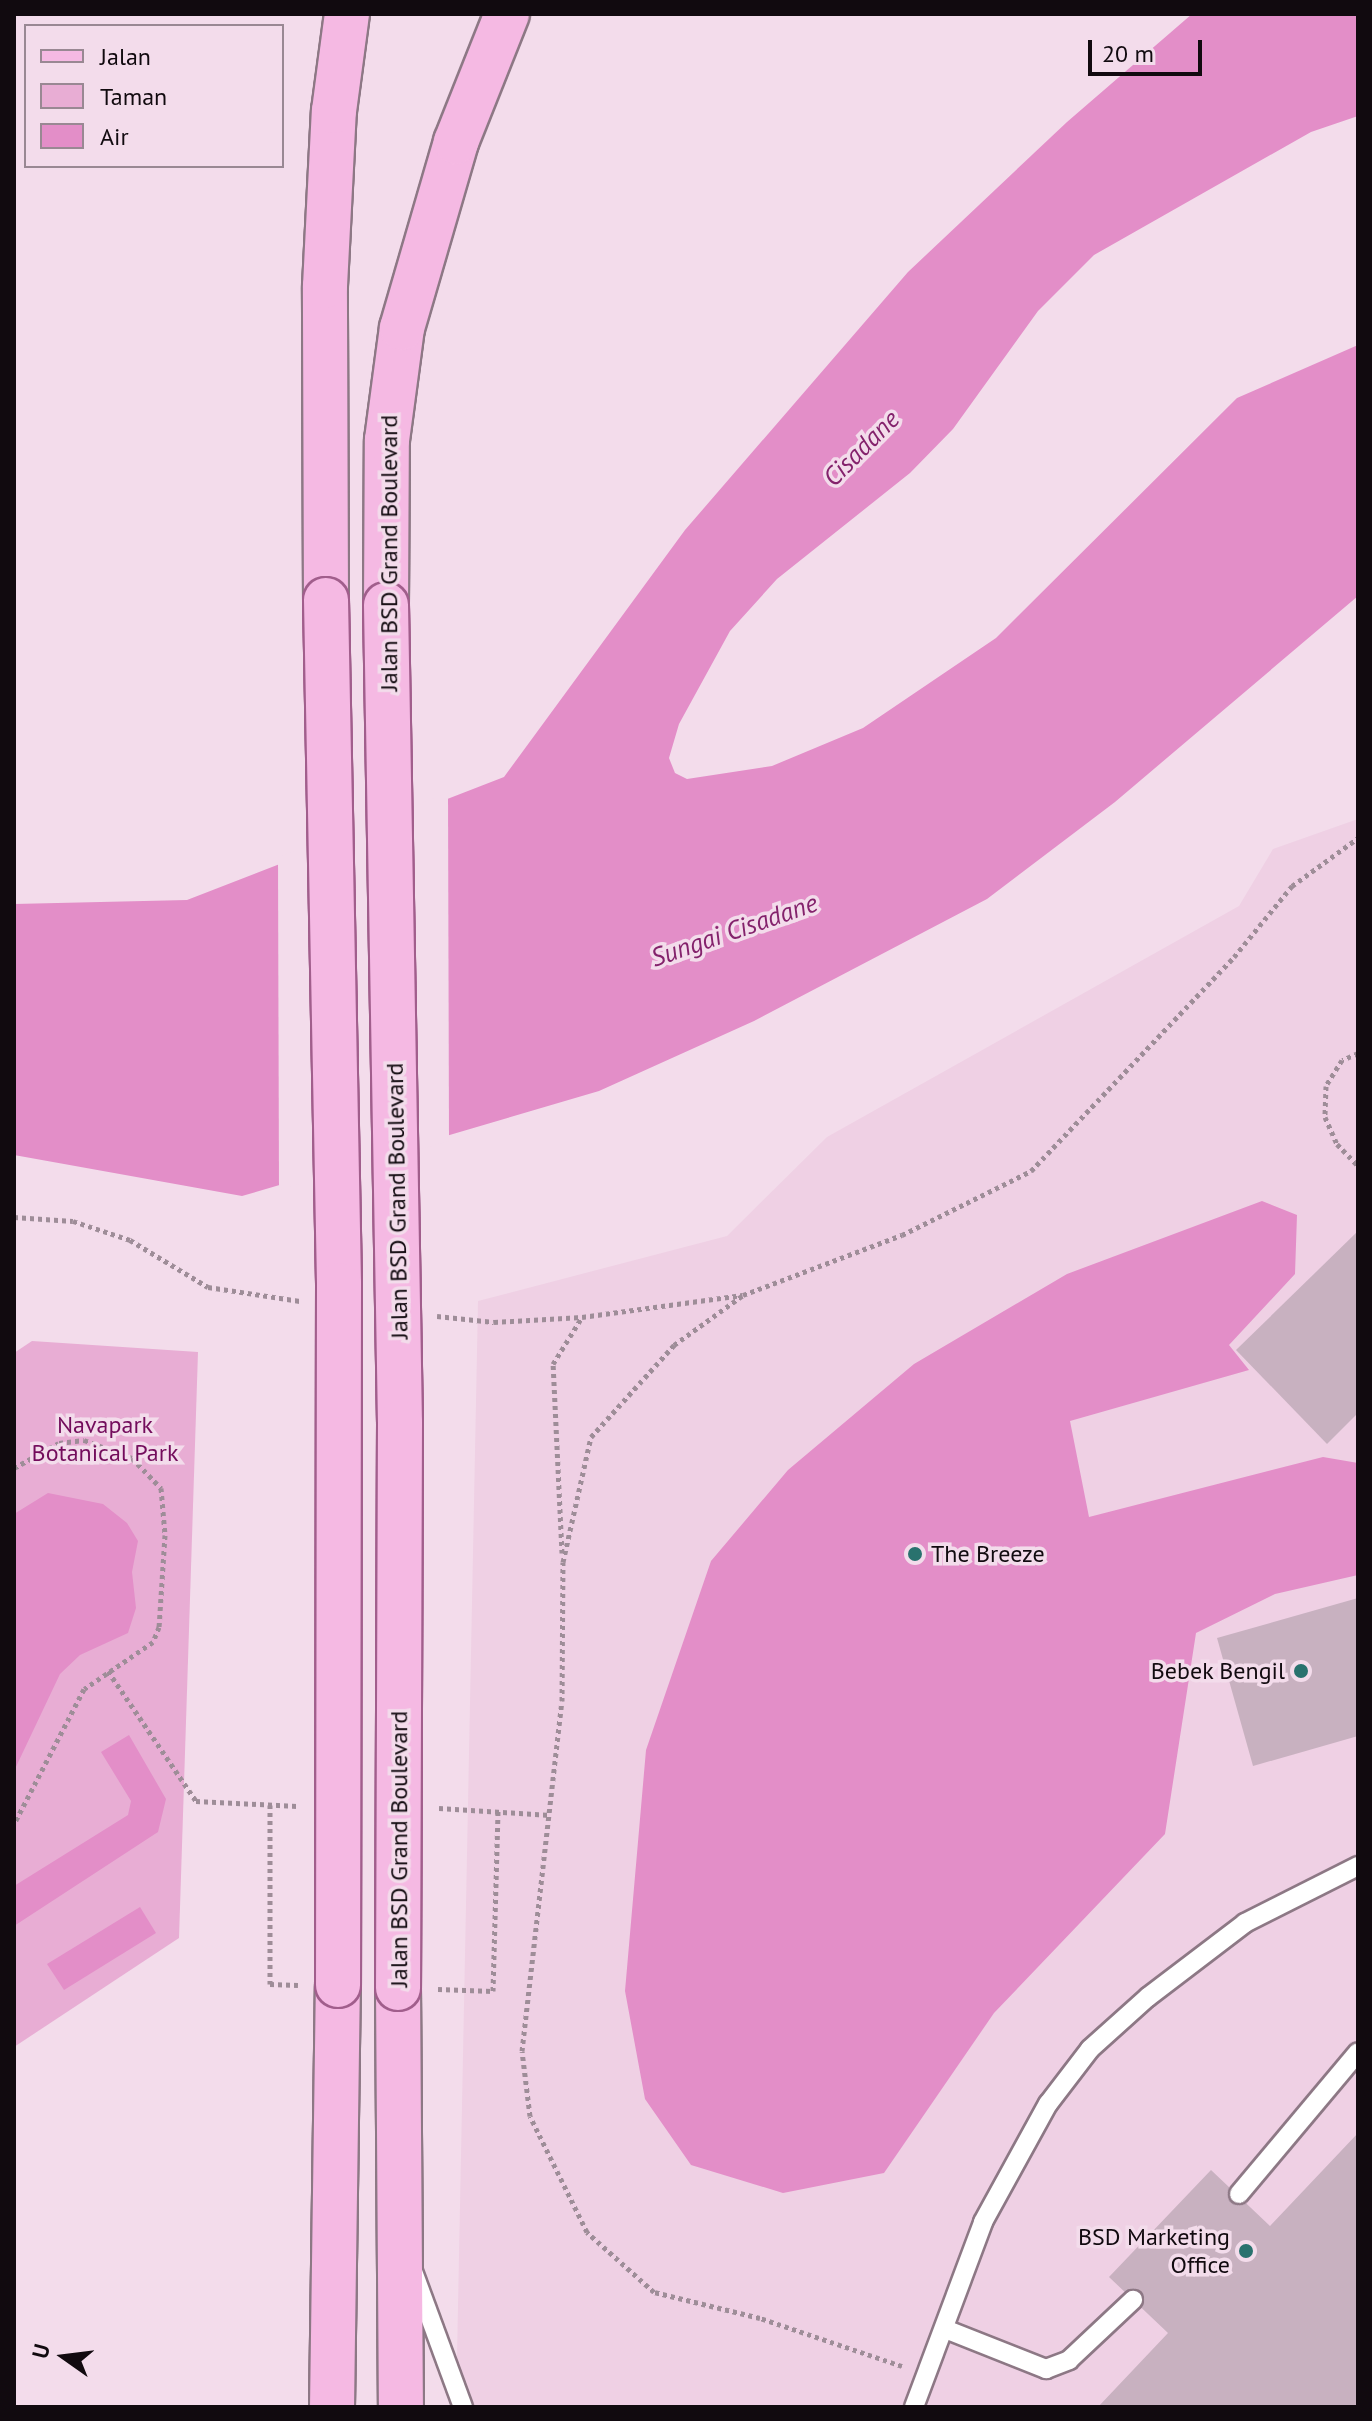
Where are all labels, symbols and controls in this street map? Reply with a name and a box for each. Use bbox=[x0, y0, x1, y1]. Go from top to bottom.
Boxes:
legend bbox=[24, 24, 284, 168]
scale bar bbox=[1092, 24, 1206, 74]
text: 20 m bbox=[1102, 38, 1154, 69]
text: Jalan bbox=[100, 41, 151, 72]
text: Taman bbox=[100, 81, 167, 112]
text: Air bbox=[100, 121, 129, 152]
water label: Cisadane bbox=[816, 403, 906, 493]
street label: Jalan BSD Grand Boulevard bbox=[375, 415, 403, 691]
water label: Sungai Cisadane bbox=[647, 887, 821, 973]
street label: Jalan BSD Grand Boulevard bbox=[380, 1063, 414, 1339]
park label: Navapark Botanical Park bbox=[32, 1411, 178, 1467]
place label: The Breeze bbox=[931, 1540, 1045, 1568]
marker: The Breeze bbox=[906, 1545, 924, 1563]
place label: Bebek Bengil bbox=[1150, 1657, 1285, 1685]
marker: Bebek Bengil bbox=[1292, 1662, 1310, 1680]
street label: Jalan BSD Grand Boulevard bbox=[385, 1711, 413, 1987]
place label: BSD Marketing Office bbox=[1078, 2223, 1230, 2279]
marker: BSD Marketing Office bbox=[1237, 2242, 1255, 2260]
north arrow bbox=[24, 2317, 104, 2397]
text: U bbox=[25, 2341, 56, 2361]

